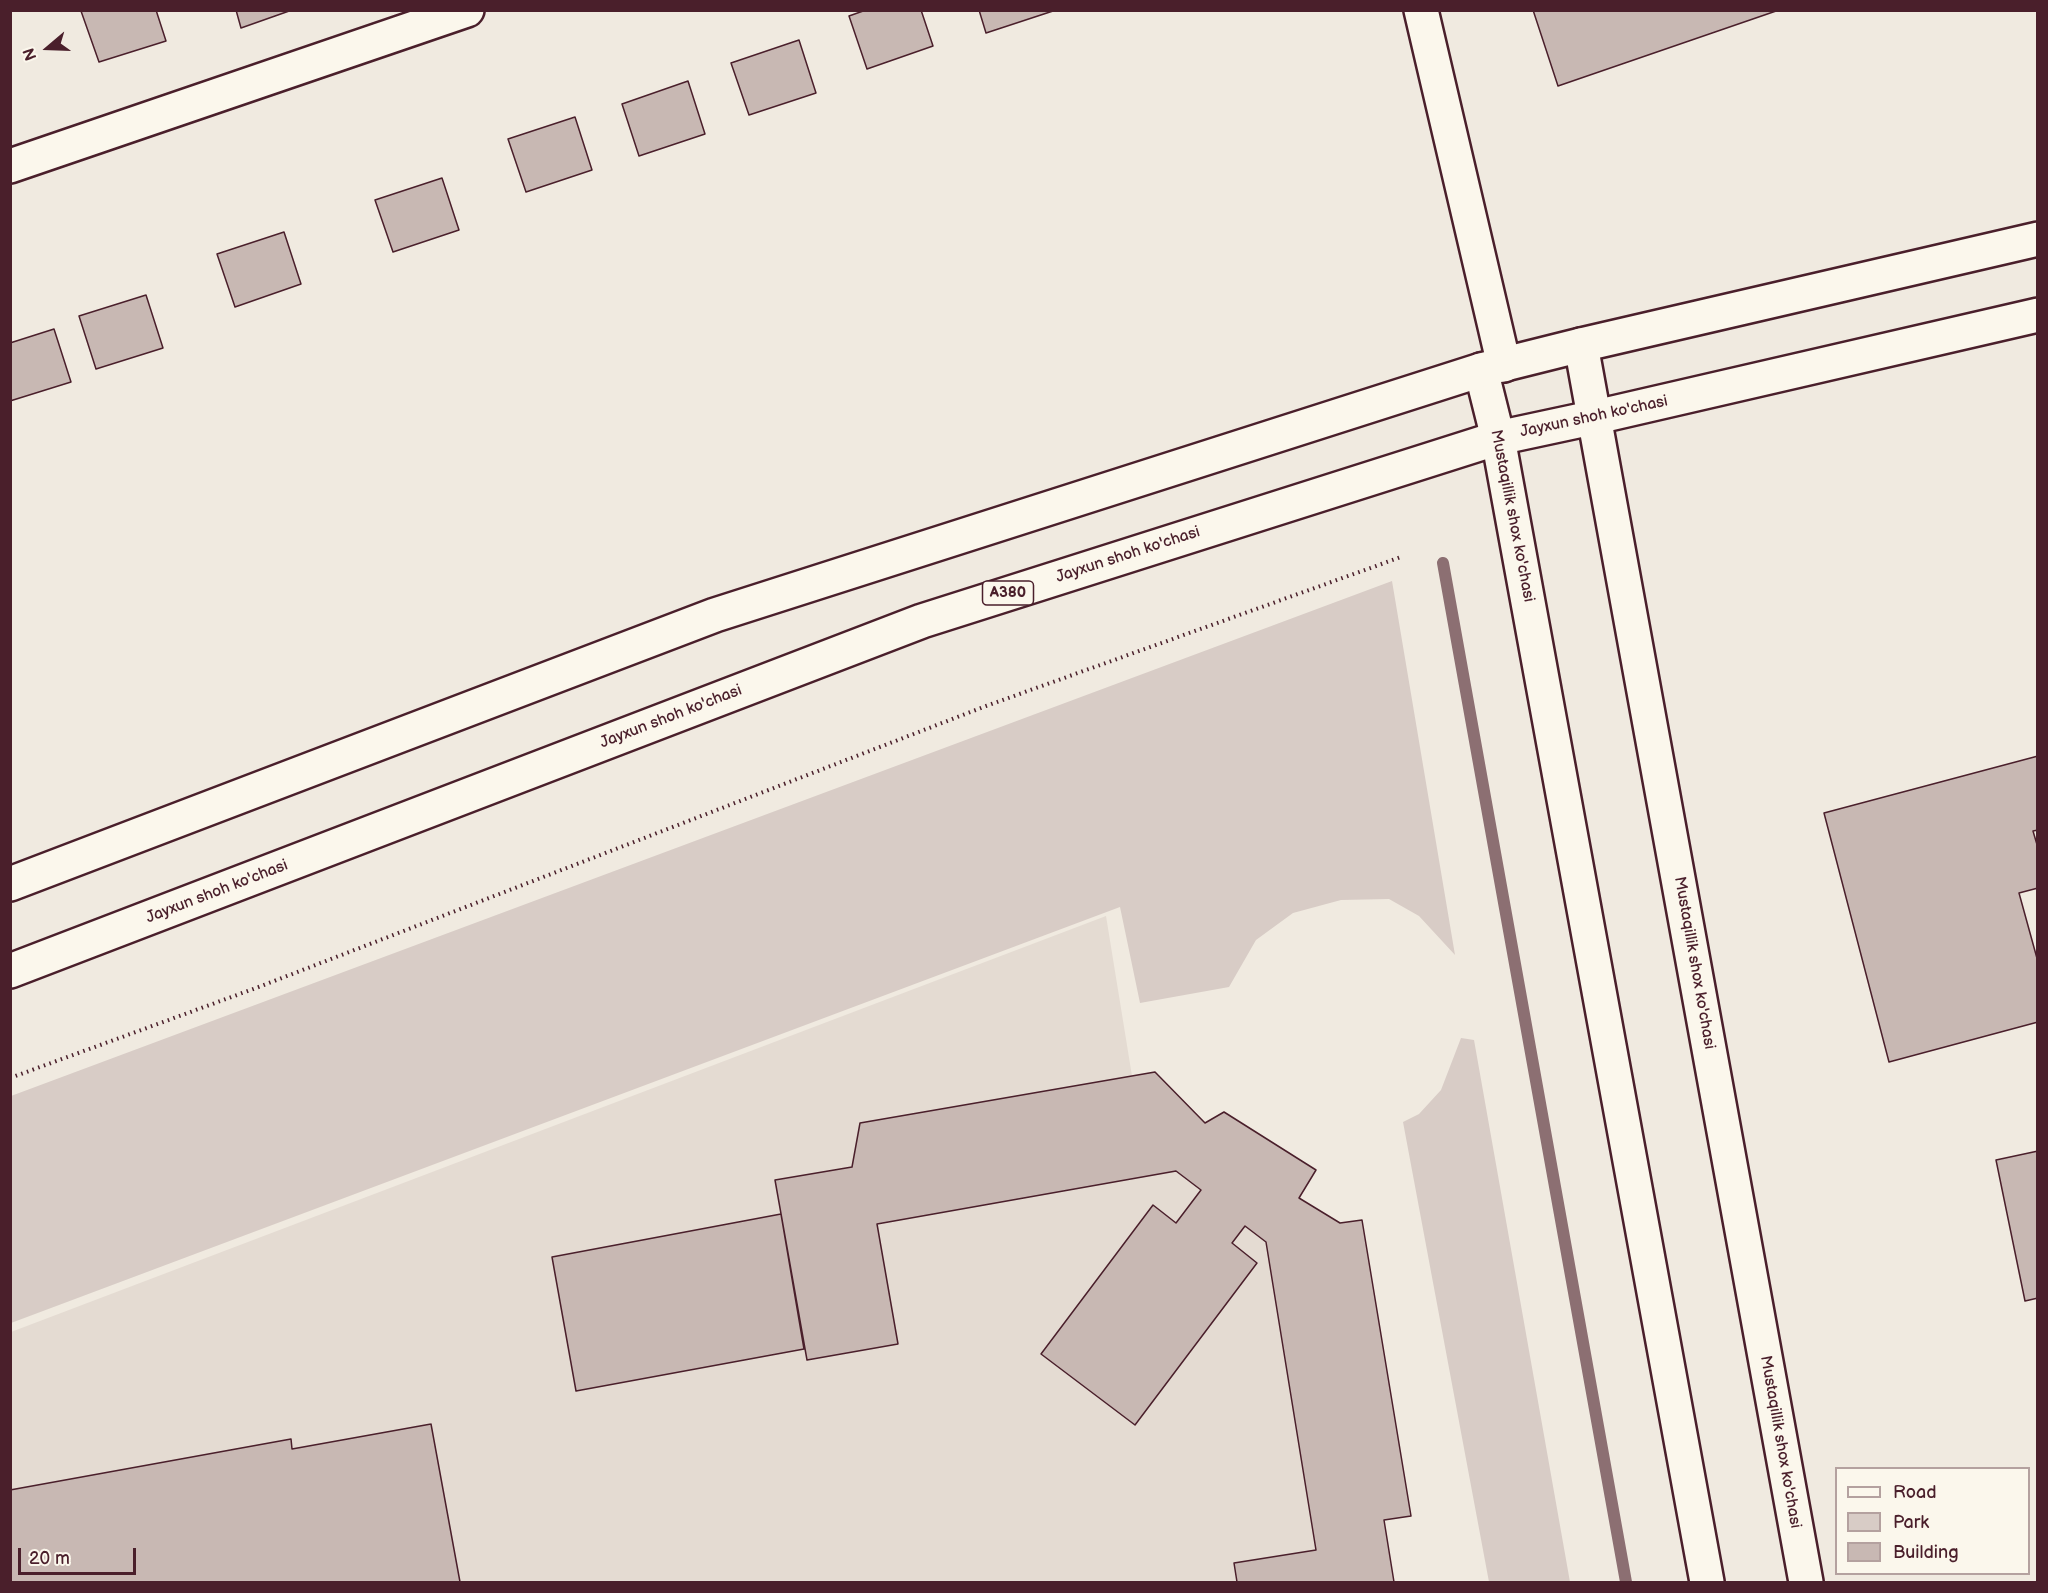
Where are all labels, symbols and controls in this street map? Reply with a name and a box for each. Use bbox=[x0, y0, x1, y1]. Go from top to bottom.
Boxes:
north arrow bbox=[18, 18, 78, 78]
text: N bbox=[20, 45, 41, 63]
street label: Jayxun shoh ko'chasi bbox=[1518, 392, 1670, 442]
street label: Mustaqillik shox ko'chasi bbox=[1486, 428, 1538, 604]
street label: Jayxun shoh ko'chasi bbox=[1053, 523, 1203, 587]
road number: A380 bbox=[982, 581, 1034, 605]
street label: Jayxun shoh ko'chasi bbox=[597, 681, 745, 753]
street label: Jayxun shoh ko'chasi bbox=[143, 856, 291, 928]
street label: Mustaqillik shox ko'chasi bbox=[1669, 875, 1719, 1051]
street label: Mustaqillik shox ko'chasi bbox=[1755, 1354, 1805, 1530]
legend bbox=[1835, 1467, 2030, 1575]
text: Road bbox=[1893, 1482, 1937, 1503]
text: Park bbox=[1893, 1512, 1929, 1533]
scale bar bbox=[21, 1536, 140, 1574]
text: Building bbox=[1893, 1542, 1959, 1563]
text: 20 m bbox=[29, 1548, 70, 1569]

